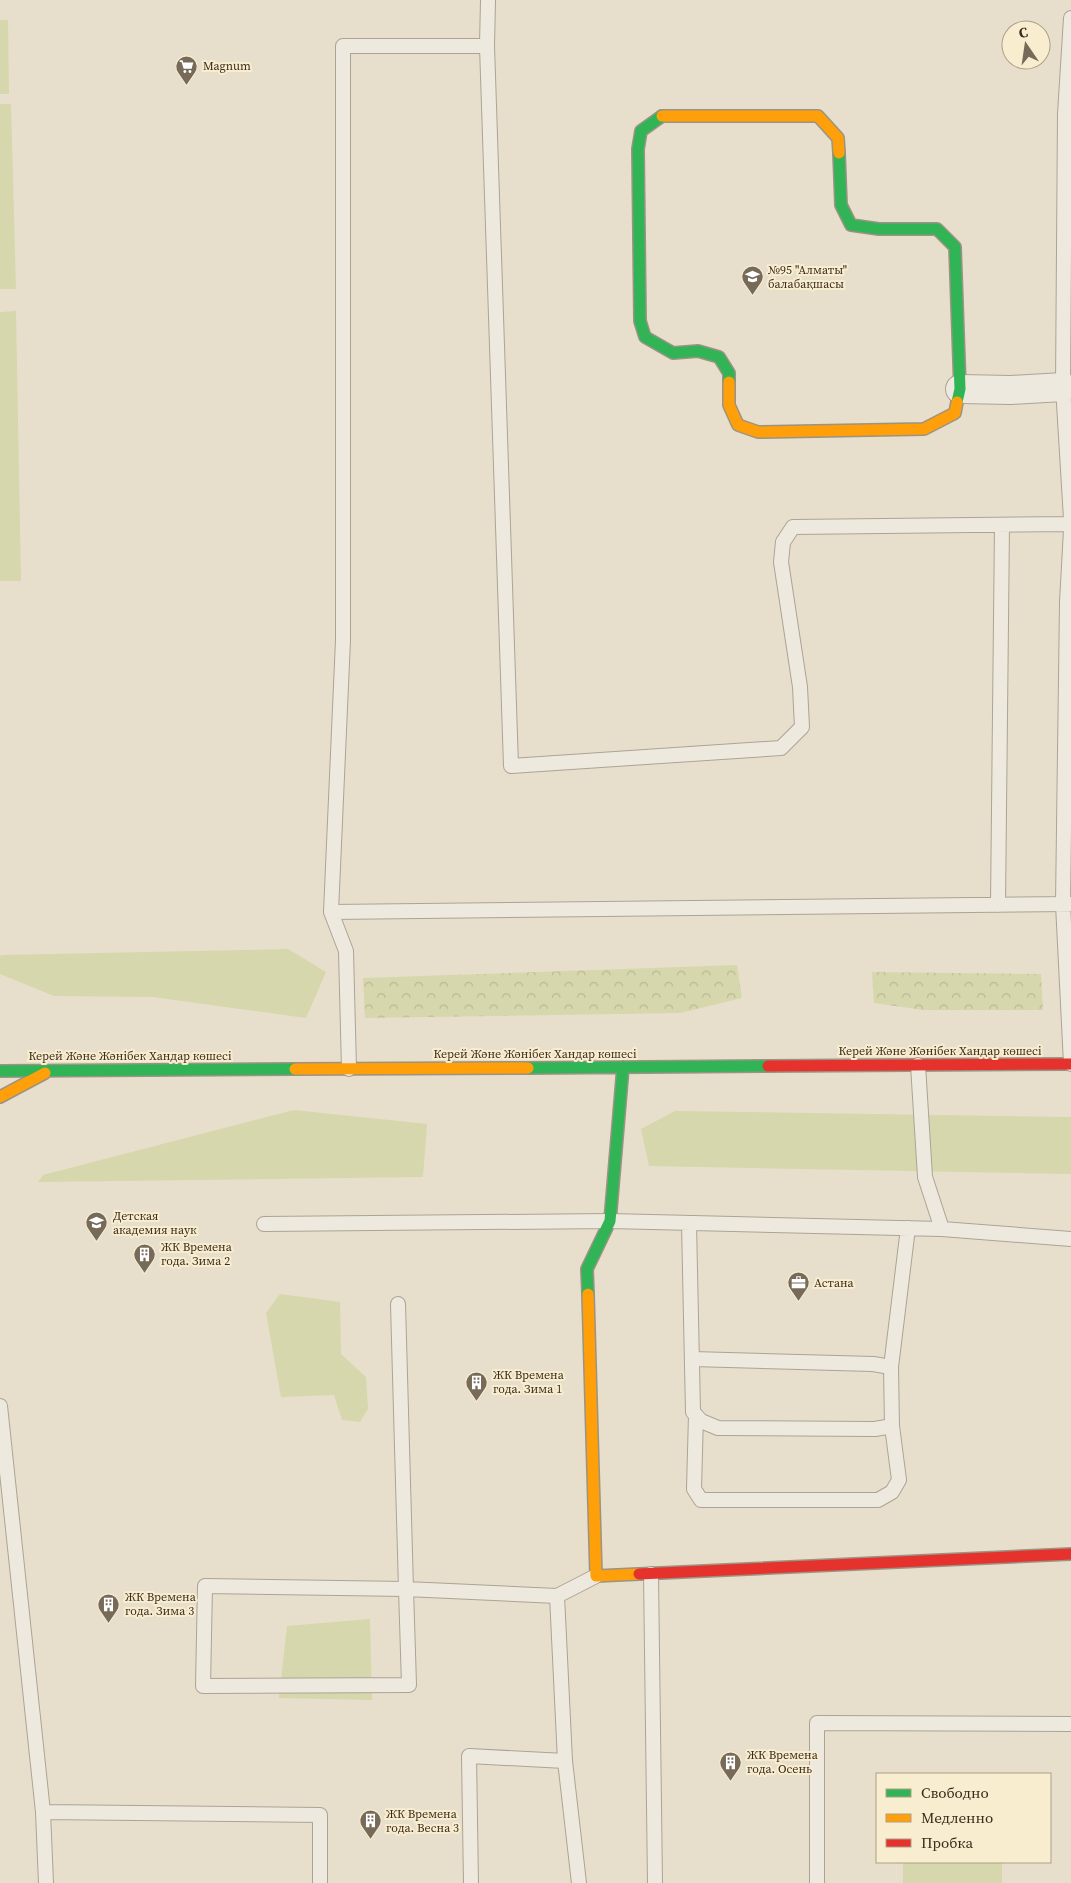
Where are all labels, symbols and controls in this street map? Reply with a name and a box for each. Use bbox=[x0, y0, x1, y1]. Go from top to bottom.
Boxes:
north arrow bbox=[1001, 20, 1051, 70]
text: С bbox=[1017, 22, 1030, 43]
supermarket icon: Magnum bbox=[175, 54, 199, 85]
place label: Magnum bbox=[203, 58, 251, 74]
place label: №95 "Алматы" балабақшасы bbox=[768, 262, 847, 292]
school or university icon: №95 "Алматы" балабақшасы bbox=[740, 265, 764, 296]
street label: Керей Және Жәнібек Хандар көшесі bbox=[839, 1043, 1042, 1059]
street label: Керей Және Жәнібек Хандар көшесі bbox=[434, 1046, 637, 1062]
street label: Керей Және Жәнібек Хандар көшесі bbox=[29, 1048, 232, 1064]
place label: Детская академия наук bbox=[113, 1208, 197, 1238]
school or university icon: Детская академия наук bbox=[85, 1211, 109, 1242]
place label: ЖК Времена года. Зима 2 bbox=[161, 1239, 233, 1269]
building icon: ЖК Времена года. Зима 2 bbox=[133, 1242, 157, 1273]
office icon: Астана bbox=[786, 1271, 810, 1302]
place label: Астана bbox=[814, 1275, 855, 1291]
place label: ЖК Времена года. Зима 1 bbox=[493, 1367, 565, 1397]
building icon: ЖК Времена года. Зима 1 bbox=[465, 1370, 489, 1401]
place label: ЖК Времена года. Зима 3 bbox=[125, 1589, 197, 1619]
building icon: ЖК Времена года. Зима 3 bbox=[97, 1592, 121, 1623]
place label: ЖК Времена года. Осень bbox=[747, 1747, 819, 1777]
building icon: ЖК Времена года. Осень bbox=[719, 1750, 743, 1781]
legend bbox=[876, 1773, 1051, 1863]
text: Свободно bbox=[921, 1782, 989, 1803]
place label: ЖК Времена года. Весна 3 bbox=[386, 1806, 459, 1836]
text: Медленно bbox=[921, 1807, 993, 1828]
building icon: ЖК Времена года. Весна 3 bbox=[358, 1809, 382, 1840]
text: Пробка bbox=[921, 1832, 973, 1853]

